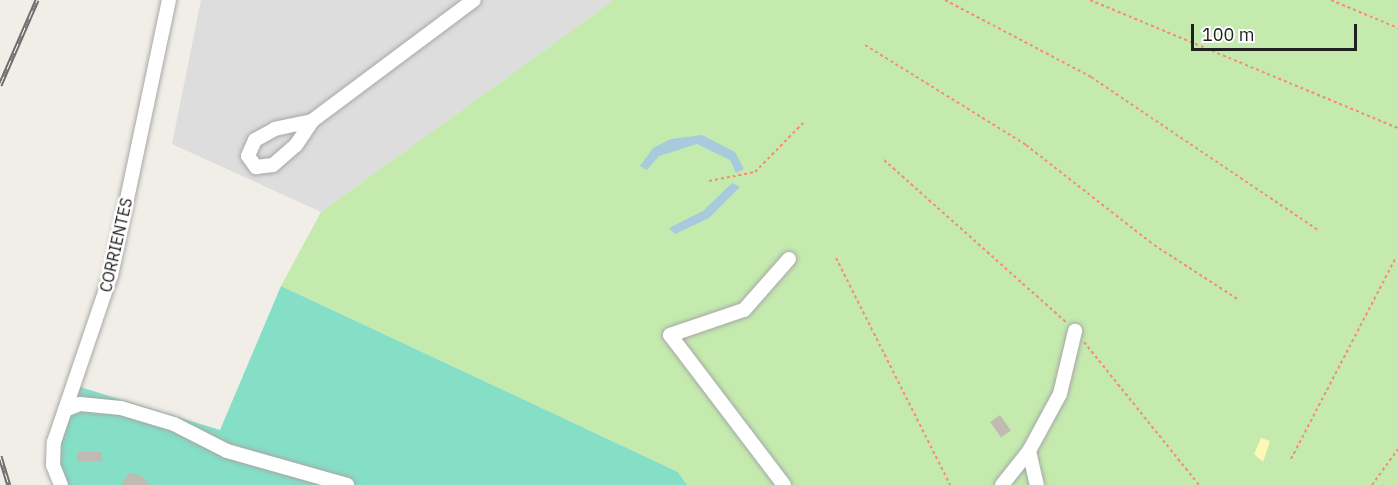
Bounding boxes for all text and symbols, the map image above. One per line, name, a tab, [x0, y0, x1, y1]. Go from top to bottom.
scale bar	[1194, 12, 1360, 50]
text: 100 m	[1202, 23, 1254, 46]
street label: CORRIENTES	[96, 196, 136, 294]

